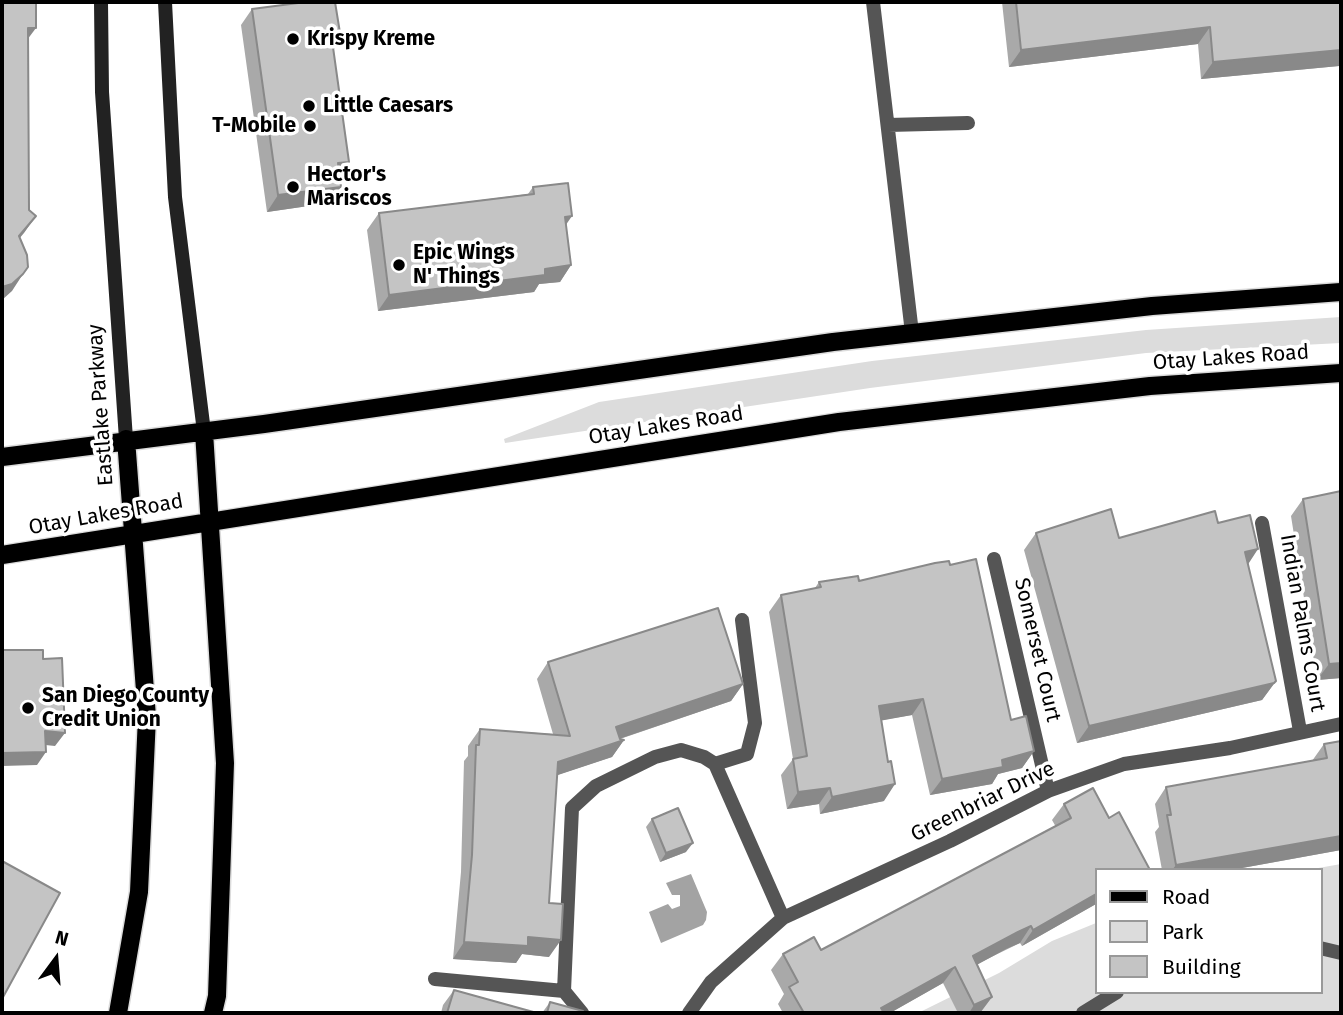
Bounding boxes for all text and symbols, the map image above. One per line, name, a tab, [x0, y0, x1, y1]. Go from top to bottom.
place label: Krispy Kreme	[307, 26, 435, 52]
marker: Krispy Kreme	[285, 31, 301, 47]
place label: Little Caesars	[323, 93, 453, 119]
marker: Little Caesars	[301, 98, 317, 114]
place label: T-Mobile	[212, 113, 296, 139]
marker: T-Mobile	[302, 118, 318, 134]
place label: Hector's Mariscos	[307, 162, 392, 212]
marker: Hector's Mariscos	[285, 179, 301, 195]
place label: Epic Wings N' Things	[413, 240, 515, 290]
marker: Epic Wings N' Things	[391, 257, 407, 273]
street label: Eastlake Parkway	[83, 323, 119, 487]
street label: Otay Lakes Road	[1152, 340, 1310, 376]
street label: Otay Lakes Road	[587, 401, 745, 451]
street label: Otay Lakes Road	[27, 489, 185, 541]
street label: Indian Palms Court	[1274, 532, 1330, 714]
street label: Somerset Court	[1008, 576, 1066, 724]
place label: San Diego County Credit Union	[42, 683, 209, 733]
marker: San Diego County Credit Union	[20, 700, 36, 716]
street label: Greenbriar Drive	[907, 756, 1059, 848]
legend	[1094, 868, 1322, 994]
text: Road	[1162, 884, 1210, 910]
text: Park	[1162, 919, 1203, 945]
north arrow	[21, 924, 91, 994]
text: N	[53, 926, 71, 951]
text: Building	[1162, 954, 1241, 980]

